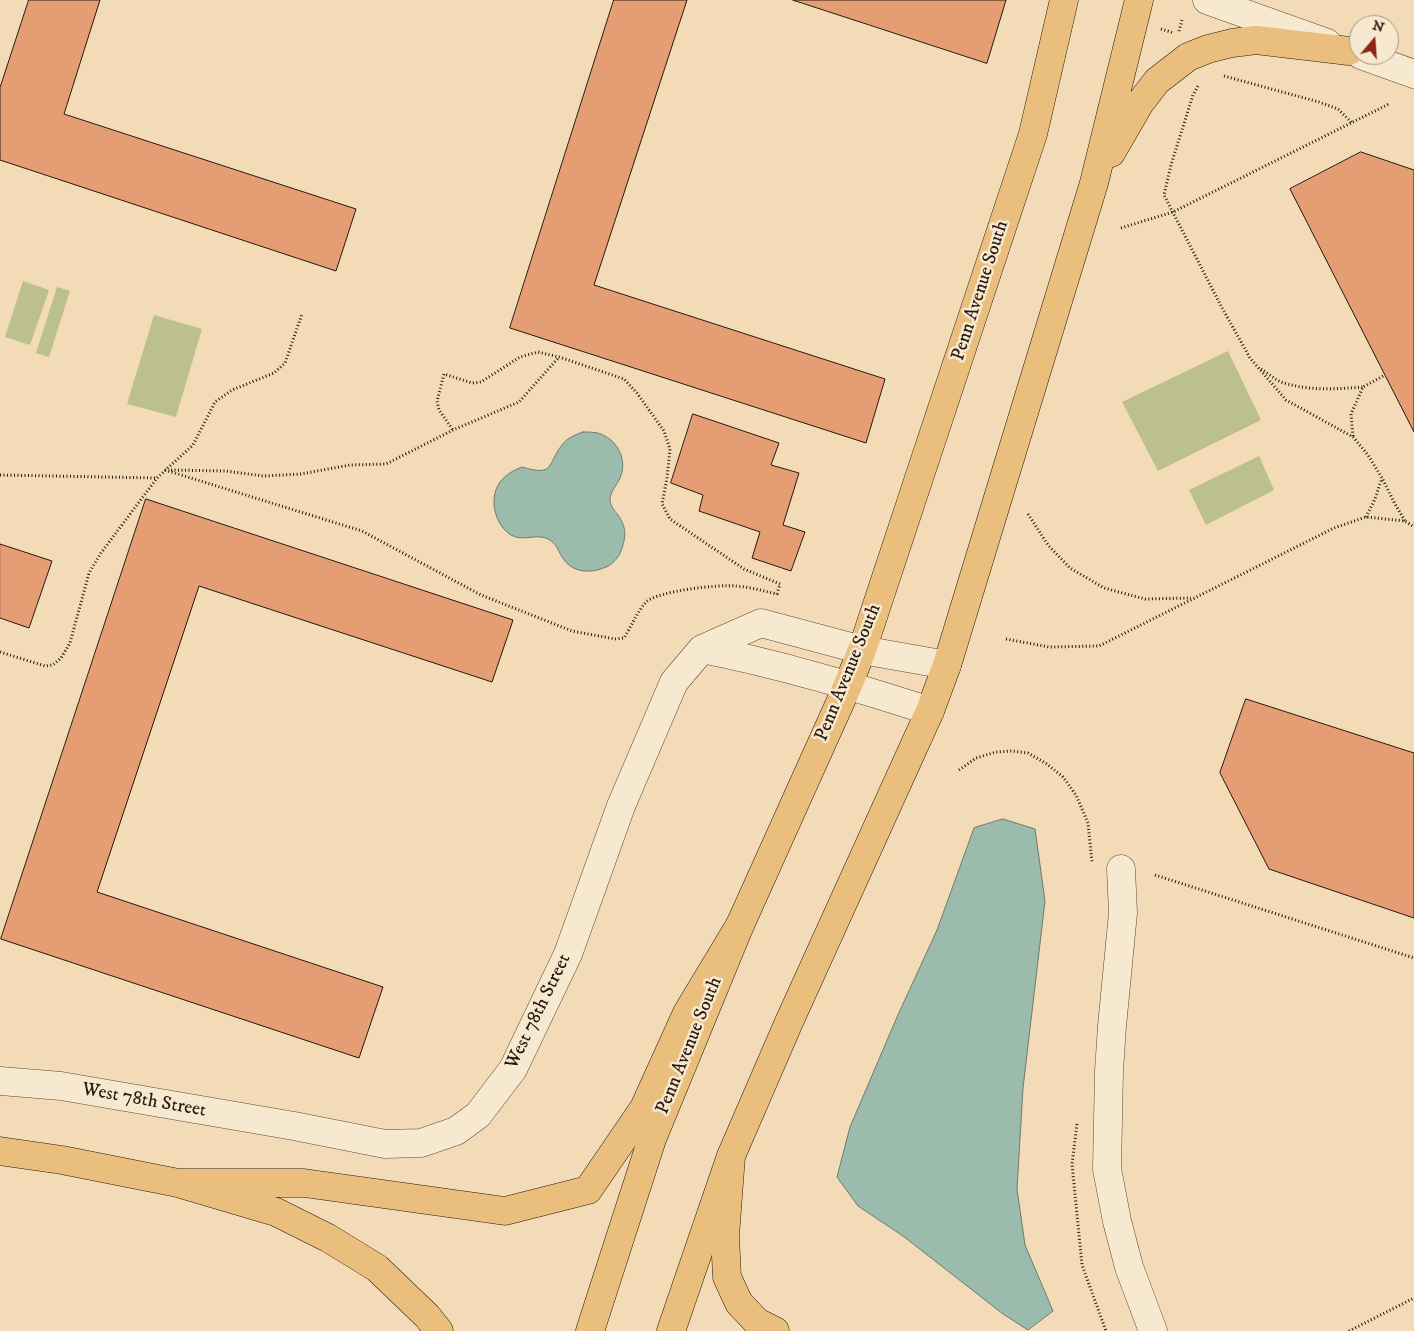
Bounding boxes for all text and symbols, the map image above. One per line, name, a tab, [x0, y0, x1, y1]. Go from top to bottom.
north arrow	[1349, 15, 1399, 65]
text: N	[1370, 16, 1387, 37]
street label: Penn Avenue South	[948, 218, 1014, 364]
street label: Penn Avenue South	[811, 601, 887, 745]
street label: West 78th Street	[501, 951, 577, 1073]
street label: Penn Avenue South	[652, 974, 728, 1118]
street label: West 78th Street	[80, 1079, 208, 1123]

